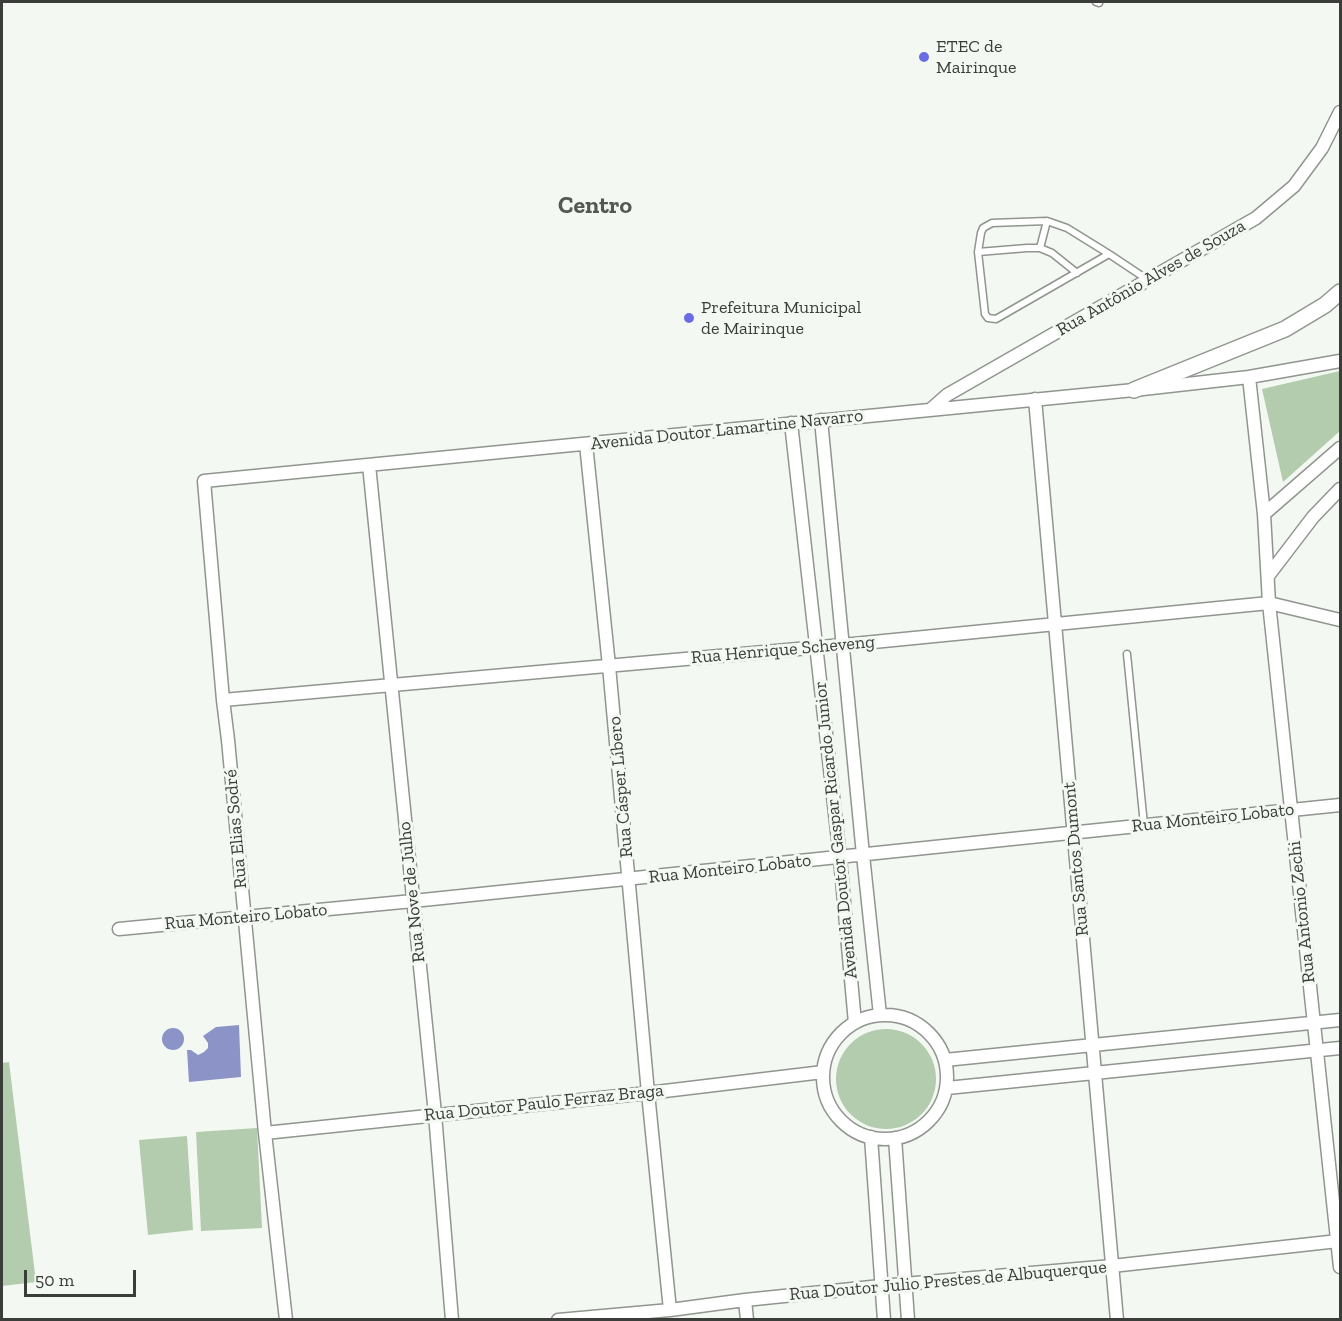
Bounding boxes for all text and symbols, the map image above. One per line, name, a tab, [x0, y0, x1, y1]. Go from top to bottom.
place label: ETEC de Mairinque	[936, 36, 1017, 78]
marker: ETEC de Mairinque	[917, 50, 931, 64]
district label: Centro	[558, 192, 632, 220]
street label: Rua Antônio Alves de Souza	[1053, 215, 1249, 341]
place label: Prefeitura Municipal de Mairinque	[701, 297, 861, 340]
marker: Prefeitura Municipal de Mairinque	[682, 311, 696, 325]
street label: Avenida Doutor Lamartine Navarro	[590, 405, 864, 455]
street label: Rua Henrique Scheveng	[690, 631, 876, 669]
street label: Avenida Doutor Gaspar Ricardo Junior	[810, 680, 862, 980]
street label: Rua Cásper Líbero	[604, 715, 638, 859]
street label: Rua Elias Sodré	[220, 768, 252, 890]
street label: Rua Santos Dumont	[1058, 781, 1094, 937]
street label: Rua Monteiro Lobato	[1131, 799, 1295, 837]
street label: Rua Nove de Julho	[394, 820, 430, 964]
street label: Rua Antonio Zechi	[1284, 840, 1320, 984]
street label: Rua Monteiro Lobato	[648, 850, 812, 888]
street label: Rua Monteiro Lobato	[164, 899, 328, 935]
street label: Rua Doutor Paulo Ferraz Braga	[423, 1080, 665, 1126]
street label: Rua Doutor Julio Prestes de Albuquerque	[788, 1256, 1108, 1306]
scale bar	[27, 1258, 140, 1296]
text: 50 m	[35, 1269, 74, 1291]

